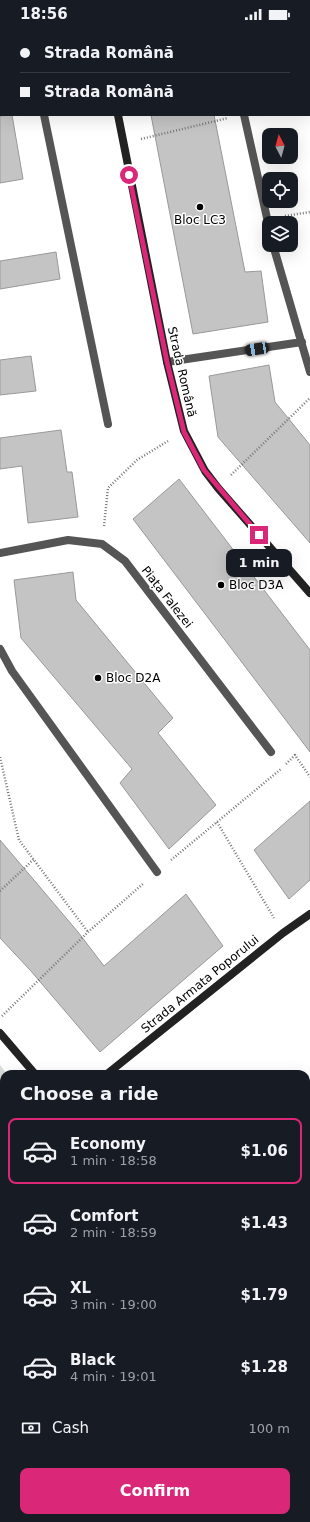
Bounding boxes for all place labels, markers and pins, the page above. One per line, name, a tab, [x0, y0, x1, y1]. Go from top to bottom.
marker: Bloc LC3	[195, 202, 205, 212]
place label: Bloc LC3	[174, 213, 226, 227]
place label: Bloc D3A	[229, 578, 284, 592]
marker: Bloc D3A	[216, 580, 226, 590]
place label: Bloc D2A	[106, 671, 161, 685]
marker: Bloc D2A	[93, 673, 103, 683]

